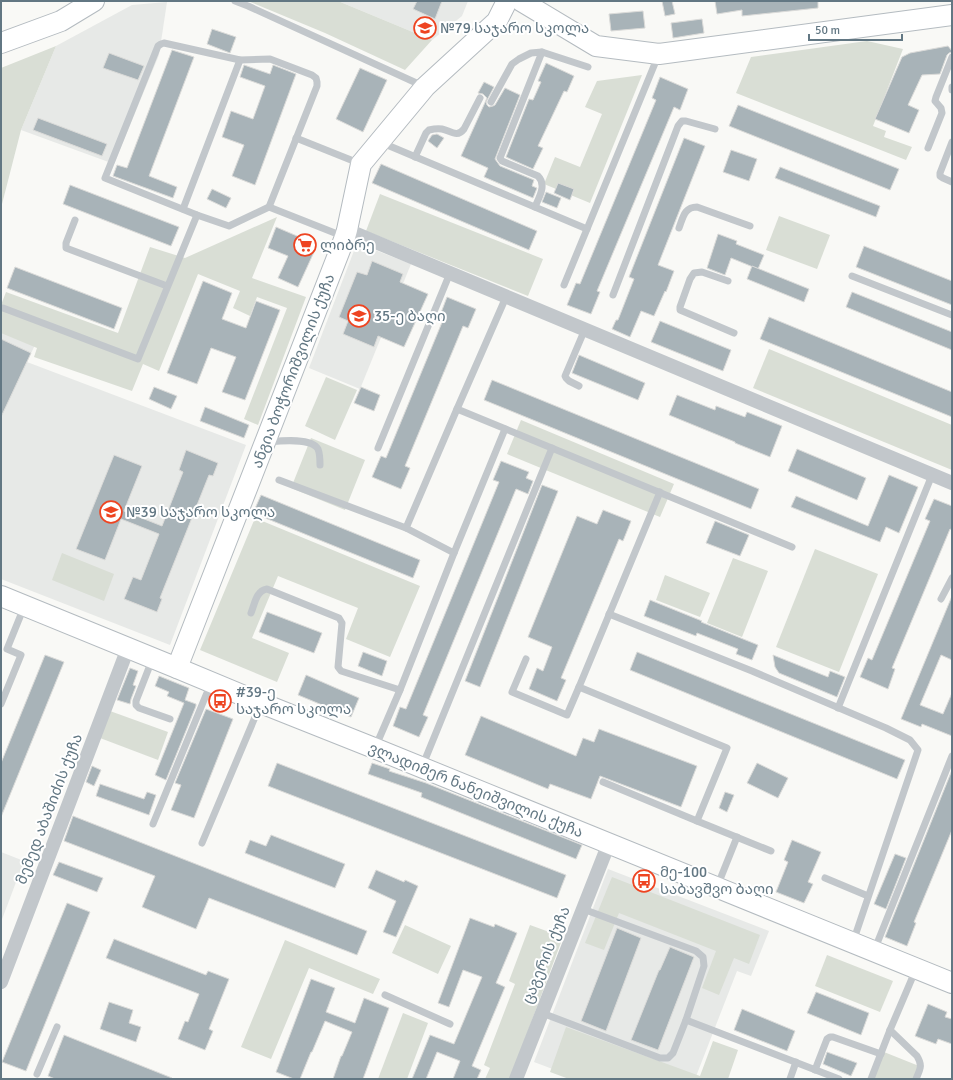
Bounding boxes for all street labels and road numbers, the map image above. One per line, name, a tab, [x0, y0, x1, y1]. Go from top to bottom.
street label: ანგია ბოჭორიშვილის ქუჩა	[248, 271, 338, 471]
street label: მემედ აბაშიძის ქუჩა	[12, 731, 86, 887]
street label: ვლადიმერ ნანეიშვილის ქუჩა	[366, 739, 586, 841]
street label: ცაგერის ქუჩა	[518, 904, 574, 1006]

